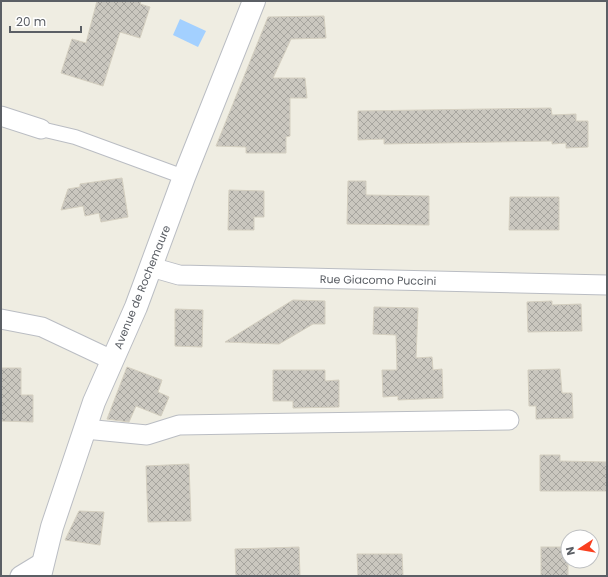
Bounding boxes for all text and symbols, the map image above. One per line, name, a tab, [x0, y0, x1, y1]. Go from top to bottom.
scale bar	[10, 8, 81, 34]
text: 20 m	[16, 13, 46, 30]
street label: Avenue de Rochemaure	[110, 222, 174, 351]
street label: Rue Giacomo Puccini	[320, 271, 437, 289]
north arrow	[560, 529, 600, 569]
text: N	[562, 545, 579, 557]

